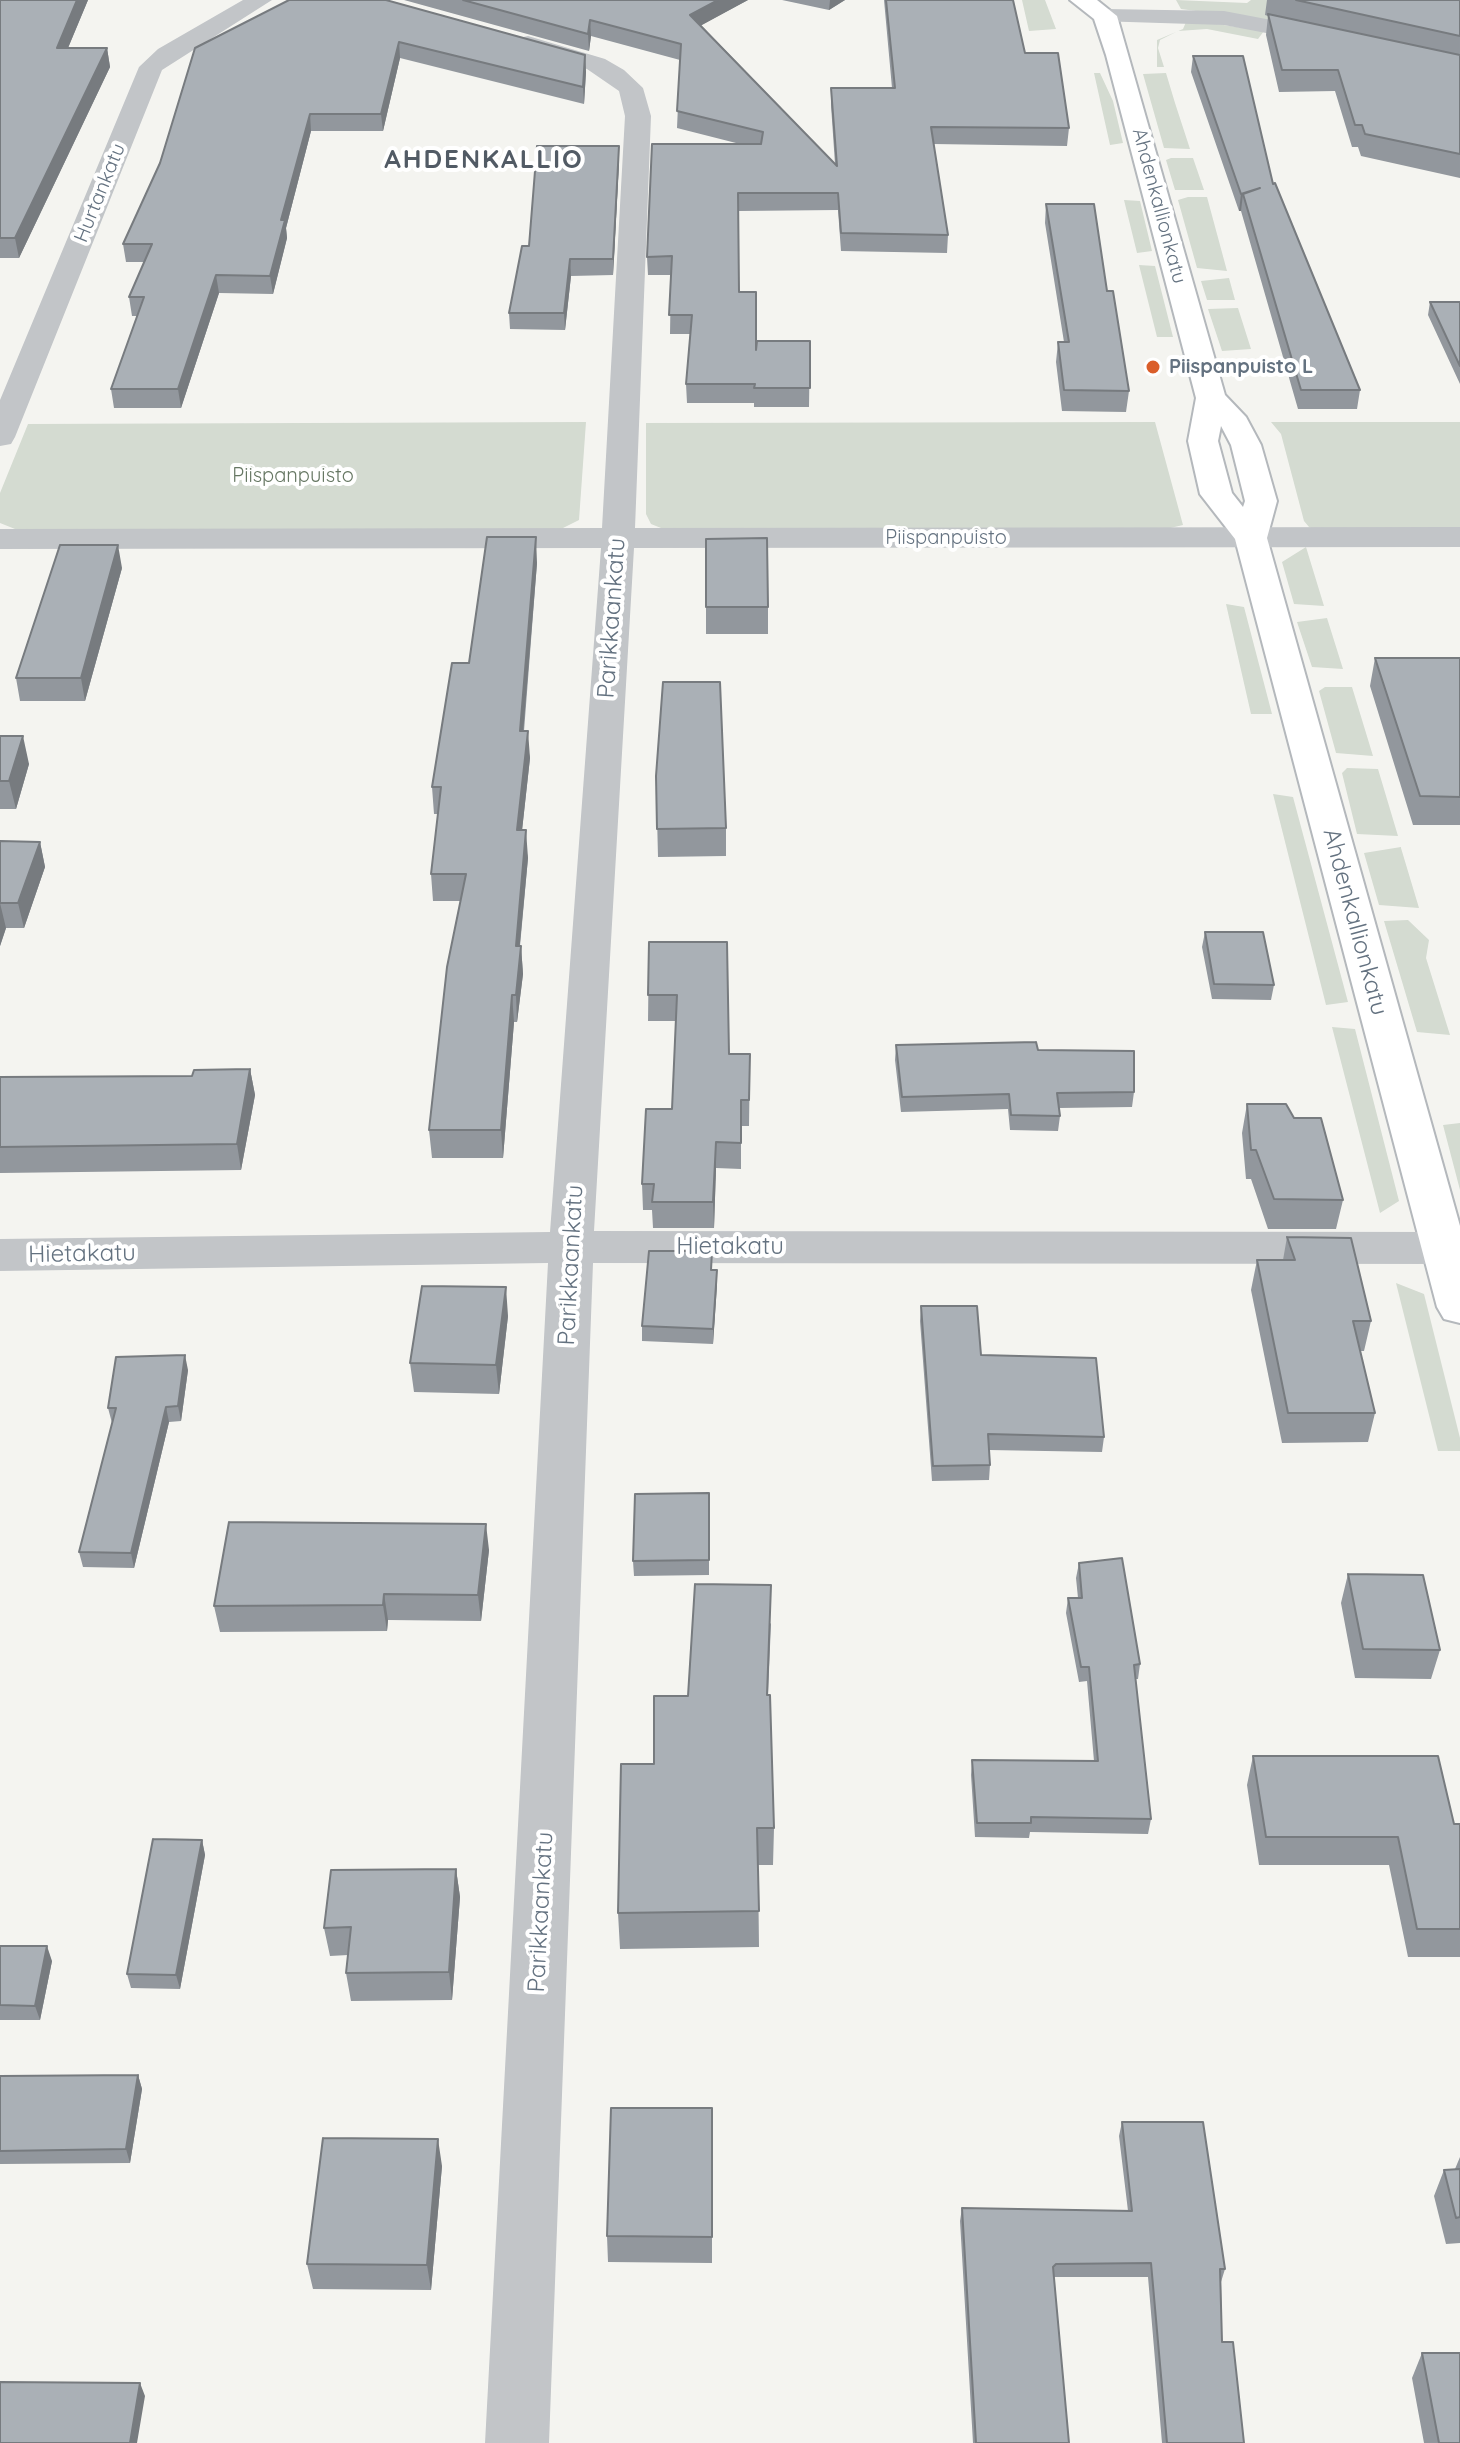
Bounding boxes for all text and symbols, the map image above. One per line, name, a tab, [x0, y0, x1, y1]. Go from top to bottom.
street label: Ahdenkallionkatu	[1127, 126, 1191, 286]
street label: Hurtankatu	[69, 140, 131, 246]
district label: AHDENKALLIO	[384, 144, 584, 176]
place label: Piispanpuisto L	[1169, 355, 1313, 379]
marker: Piispanpuisto L	[1144, 358, 1162, 376]
park label: Piispanpuisto	[232, 464, 354, 488]
street label: Piispanpuisto	[885, 526, 1007, 550]
street label: Parikkaankatu	[592, 537, 632, 699]
street label: Ahdenkallionkatu	[1316, 826, 1394, 1018]
street label: Parikkaankatu	[552, 1184, 590, 1346]
street label: Hietakatu	[676, 1233, 784, 1261]
street label: Hietakatu	[28, 1239, 136, 1269]
street label: Parikkaankatu	[522, 1831, 560, 1993]

